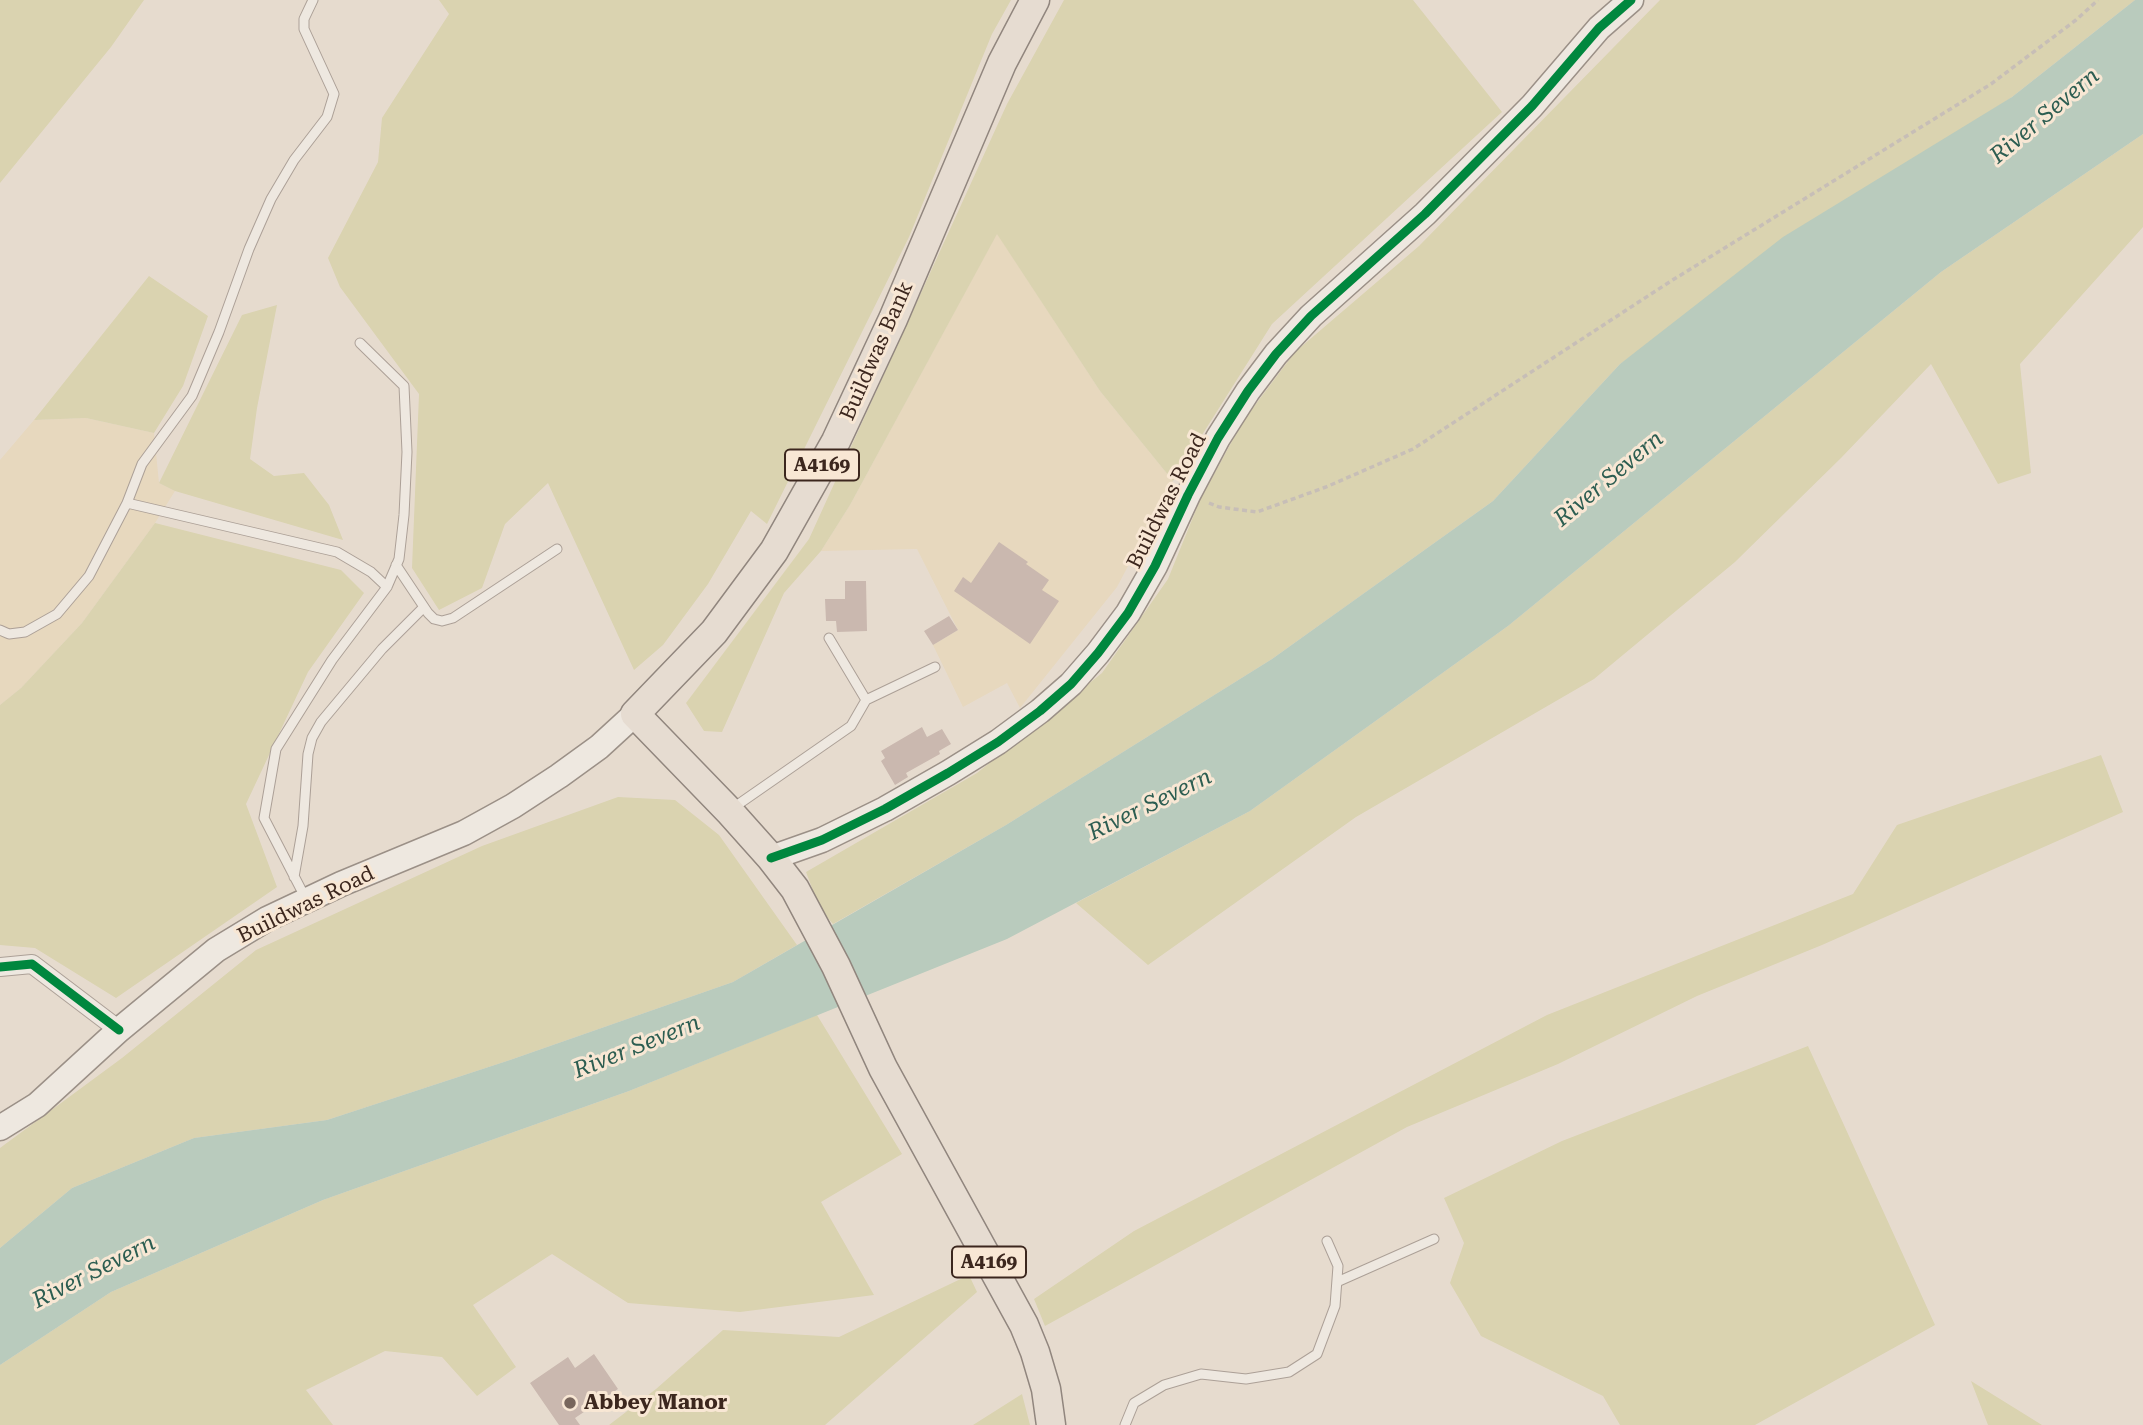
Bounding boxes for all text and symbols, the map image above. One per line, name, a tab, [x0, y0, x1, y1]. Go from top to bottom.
water label: River Severn	[1985, 62, 2105, 170]
street label: Buildwas Bank	[835, 278, 919, 424]
water label: River Severn	[1549, 425, 1669, 533]
street label: Buildwas Road	[1122, 429, 1212, 573]
road number: A4169	[785, 450, 859, 480]
water label: River Severn	[1084, 763, 1216, 847]
street label: Buildwas Road	[234, 861, 378, 949]
water label: River Severn	[570, 1009, 704, 1085]
water label: River Severn	[28, 1229, 160, 1315]
road number: A4169	[952, 1246, 1026, 1278]
place label: Abbey Manor	[584, 1390, 727, 1416]
marker: Abbey Manor	[562, 1395, 578, 1411]

